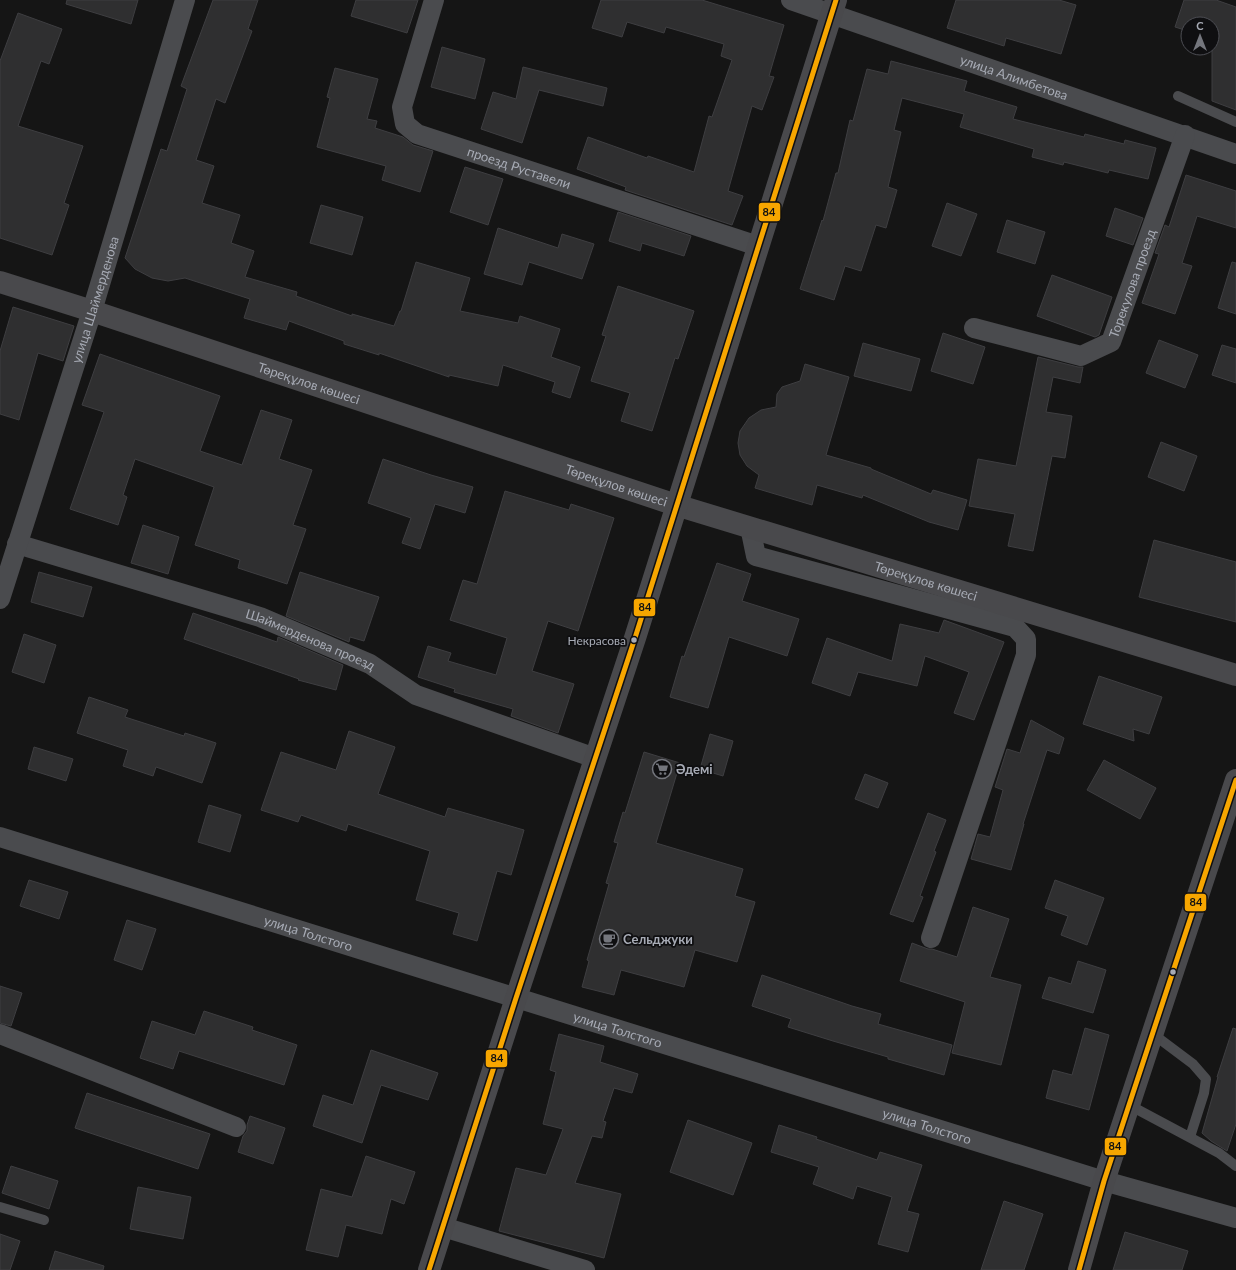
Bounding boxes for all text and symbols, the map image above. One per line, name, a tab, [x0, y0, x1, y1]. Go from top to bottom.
north arrow	[1180, 16, 1220, 56]
text: С	[1196, 19, 1204, 32]
street label: улица Алимбетова	[958, 51, 1070, 103]
street label: проезд Руставели	[465, 143, 573, 192]
line badge: 84	[758, 202, 781, 222]
text: 84	[763, 205, 776, 218]
street label: Торекулова проезд	[1105, 227, 1159, 340]
street label: улица Шаймерденова	[68, 234, 122, 365]
street label: Төреқұлов көшесі	[256, 359, 362, 407]
street label: Төреқұлов көшесі	[563, 461, 670, 510]
street label: Төреқұлов көшесі	[873, 558, 979, 604]
line badge: 84	[633, 598, 656, 617]
text: 84	[639, 600, 652, 613]
street label: Шаймерденова проезд	[244, 605, 379, 674]
place label: Некрасова	[567, 633, 626, 648]
marker: Некрасова	[629, 635, 639, 645]
supermarket icon: Әдемі	[651, 758, 673, 780]
place label: Әдемі	[676, 761, 713, 777]
line badge: 84	[1184, 893, 1207, 912]
text: 84	[1190, 895, 1203, 908]
street label: улица Толстого	[262, 912, 355, 954]
cafe icon: Сельджуки	[598, 928, 620, 950]
place label: Сельджуки	[623, 931, 693, 947]
unlabelled marker	[1168, 967, 1178, 977]
street label: улица Толстого	[571, 1008, 664, 1051]
line badge: 84	[485, 1049, 508, 1068]
text: 84	[491, 1051, 504, 1064]
street label: улица Толстого	[881, 1105, 973, 1147]
line badge: 84	[1104, 1137, 1127, 1156]
text: 84	[1109, 1139, 1122, 1152]

